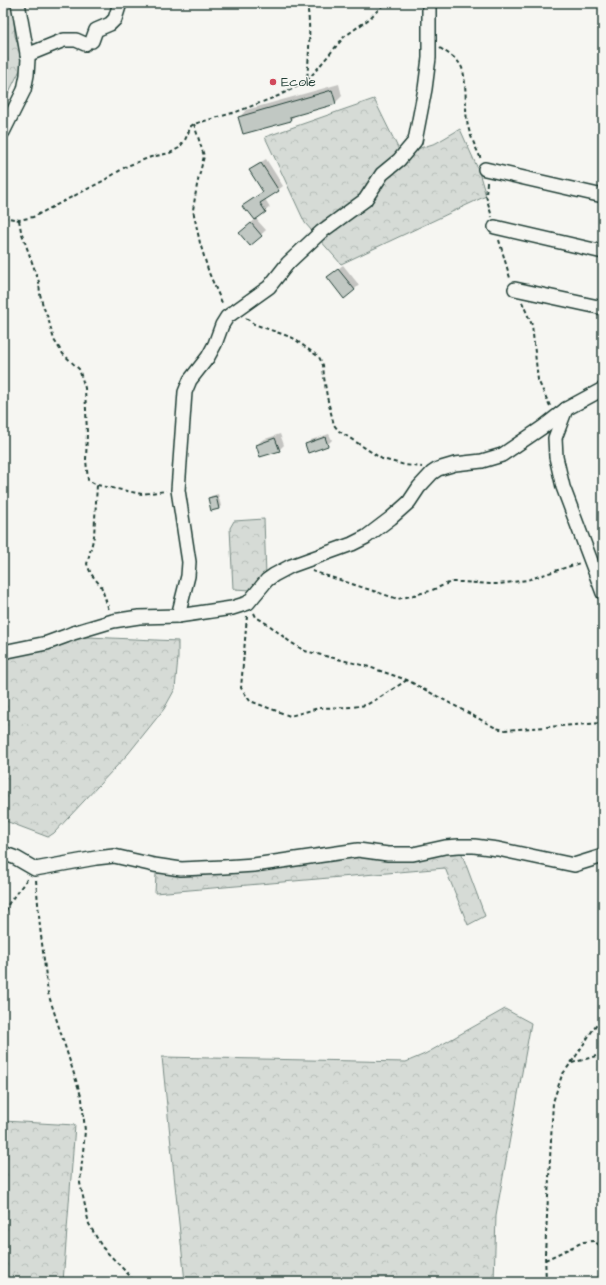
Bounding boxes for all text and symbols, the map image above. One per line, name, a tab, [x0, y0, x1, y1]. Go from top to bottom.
place label: Ecole	[281, 72, 316, 92]
marker: Ecole	[268, 77, 278, 87]

